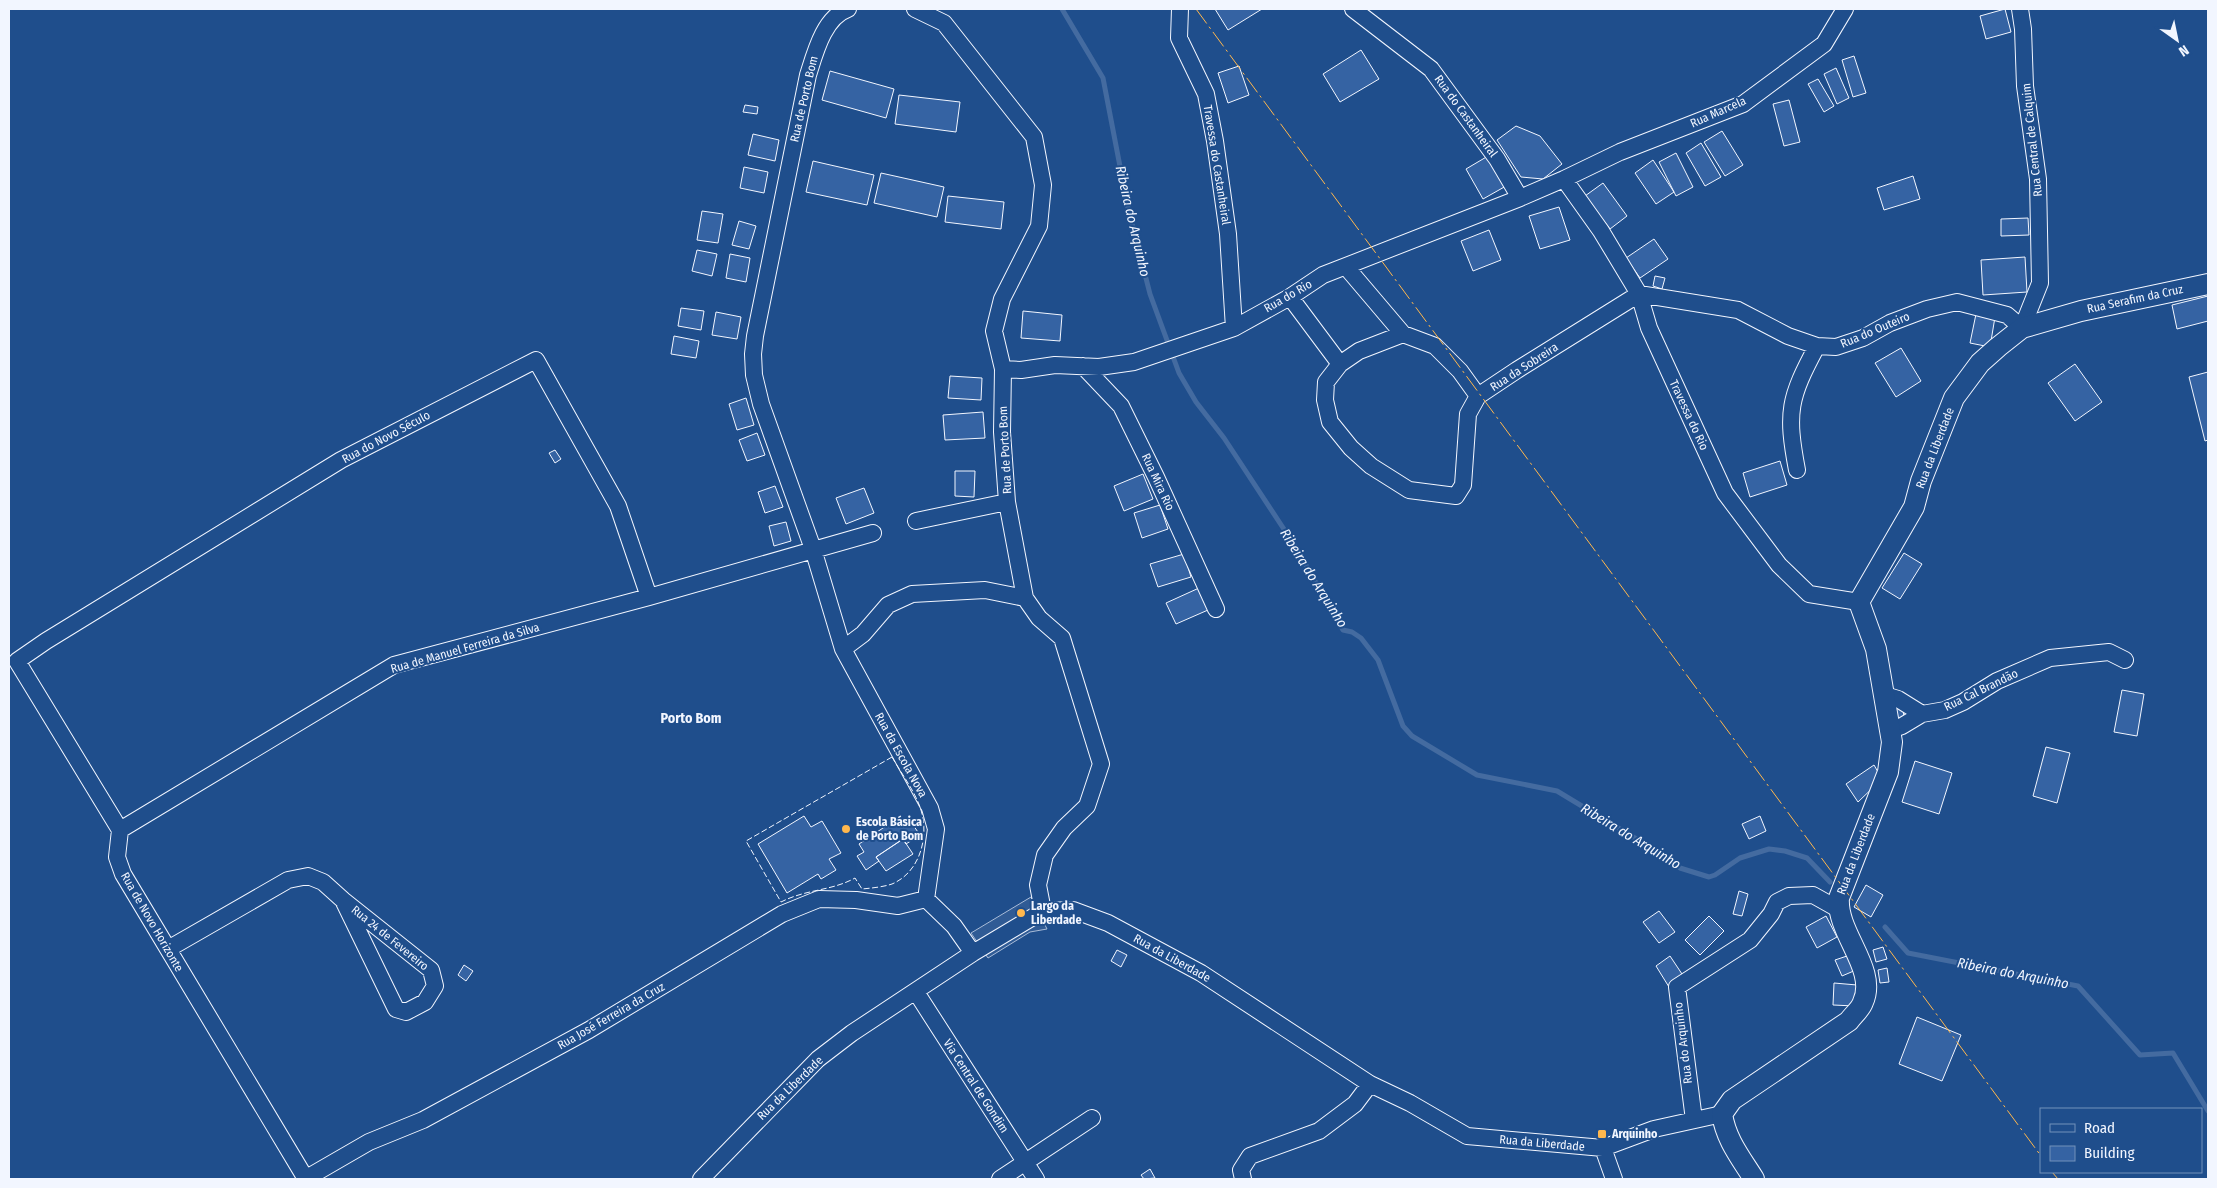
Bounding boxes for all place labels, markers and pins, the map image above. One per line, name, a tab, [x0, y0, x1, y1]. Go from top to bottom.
place label: Escola Básica de Porto Bom	[856, 815, 923, 843]
marker: Escola Básica de Porto Bom	[840, 823, 852, 835]
place label: Largo da Liberdade	[1031, 899, 1081, 927]
marker: Largo da Liberdade	[1015, 907, 1027, 919]
place label: Arquinho	[1611, 1127, 1658, 1141]
marker: Arquinho	[1596, 1128, 1608, 1140]

